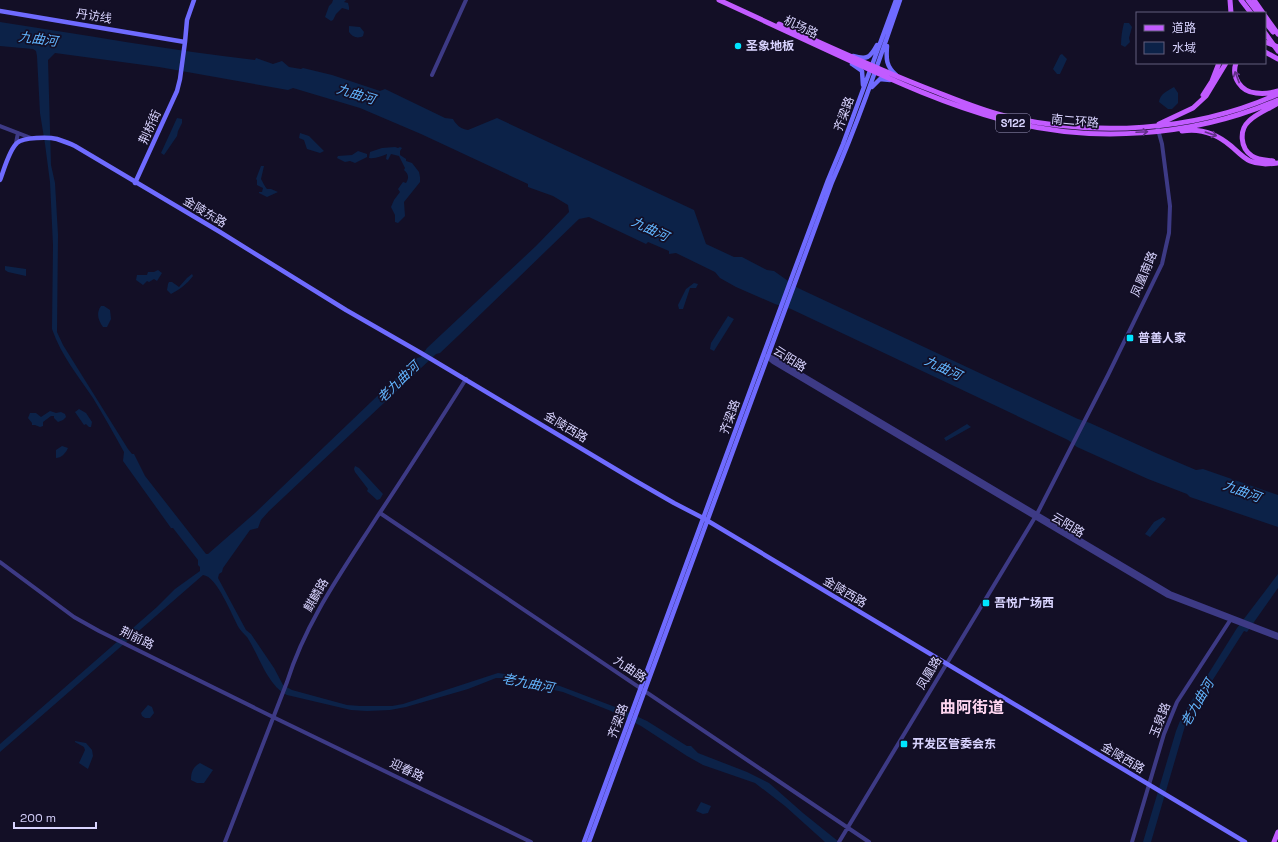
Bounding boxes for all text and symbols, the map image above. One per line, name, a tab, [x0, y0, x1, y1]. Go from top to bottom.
street label: 丹访线	[75, 5, 113, 27]
street label: 机场路	[781, 12, 821, 42]
legend	[1136, 12, 1266, 64]
text: 道路	[1172, 20, 1196, 36]
water label: 九曲河	[17, 28, 61, 51]
place label: 圣象地板	[746, 38, 794, 54]
text: 水域	[1172, 40, 1196, 56]
marker: 圣象地板	[733, 41, 743, 51]
one-way arrow	[1232, 72, 1240, 84]
water label: 九曲河	[335, 80, 380, 109]
street label: 齐梁路	[830, 94, 858, 134]
street label: 荆桥街	[135, 107, 165, 147]
street label: 南二环路	[1050, 111, 1100, 131]
road number: S122	[996, 114, 1030, 132]
one-way arrow	[1135, 129, 1148, 136]
one-way arrow	[1205, 131, 1217, 139]
street label: 金陵东路	[180, 193, 230, 231]
water label: 九曲河	[629, 213, 674, 246]
street label: 凤凰南路	[1127, 249, 1161, 299]
place label: 普善人家	[1138, 330, 1186, 346]
marker: 普善人家	[1125, 333, 1135, 343]
street label: 云阳路	[770, 343, 810, 375]
water label: 九曲河	[922, 352, 967, 385]
water label: 老九曲河	[373, 356, 425, 406]
street label: 齐梁路	[716, 397, 744, 437]
street label: 金陵西路	[541, 408, 591, 446]
water label: 九曲河	[1221, 476, 1266, 507]
street label: 云阳路	[1048, 509, 1088, 541]
street label: 金陵西路	[820, 573, 870, 611]
street label: 麒麟路	[300, 575, 332, 615]
place label: 吾悦广场西	[994, 595, 1054, 611]
marker: 吾悦广场西	[981, 598, 991, 608]
street label: 荆前路	[117, 623, 157, 653]
street label: 九曲路	[611, 652, 649, 686]
street label: 凤凰路	[913, 653, 945, 693]
water label: 老九曲河	[501, 670, 558, 697]
water label: 老九曲河	[1177, 674, 1219, 730]
district label: 曲阿街道	[940, 697, 1004, 718]
street label: 玉泉路	[1146, 700, 1174, 740]
street label: 齐梁路	[604, 701, 632, 741]
place label: 开发区管委会东	[912, 736, 996, 752]
marker: 开发区管委会东	[899, 739, 909, 749]
street label: 金陵西路	[1098, 739, 1148, 777]
street label: 迎春路	[387, 755, 427, 785]
scale bar	[14, 804, 96, 830]
text: 200 m	[20, 810, 56, 826]

